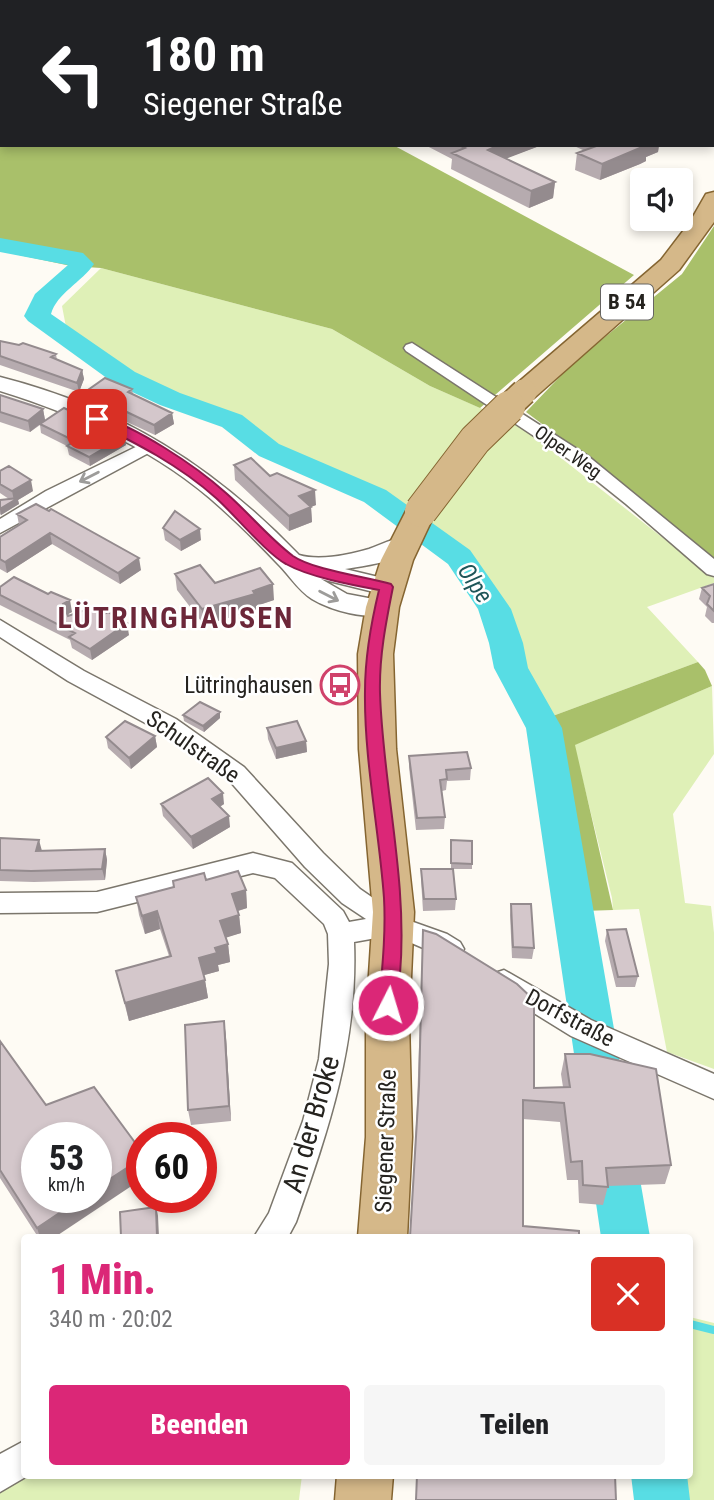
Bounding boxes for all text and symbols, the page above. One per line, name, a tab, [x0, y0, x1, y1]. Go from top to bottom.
text: 180 m	[143, 26, 265, 83]
icon: left	[28, 28, 119, 119]
text: Siegener Straße	[143, 85, 343, 123]
map controls	[630, 168, 693, 231]
button: sound	[630, 168, 693, 231]
road number: B 54	[601, 284, 653, 320]
pin	[67, 389, 127, 449]
icon: arrive	[78, 400, 116, 438]
street label: Olper Weg	[530, 421, 606, 483]
one-way arrow	[79, 470, 100, 484]
water label: Olpe	[452, 558, 498, 608]
one-way arrow	[318, 589, 339, 603]
district label: LÜTRINGHAUSEN	[58, 600, 294, 635]
bus stop icon: Lütringhausen	[319, 664, 361, 706]
place label: Lütringhausen	[184, 672, 313, 699]
street label: Schulstraße	[141, 705, 245, 789]
position arrow	[351, 968, 425, 1042]
street label: Dorfstraße	[521, 983, 619, 1053]
street label: An der Broke	[276, 1052, 346, 1196]
street label: Siegener Straße	[370, 1069, 402, 1213]
speed limit sign: 60	[126, 1122, 217, 1213]
text: 53	[49, 1138, 84, 1179]
text: km/h	[48, 1174, 85, 1195]
text: 1 Min.	[49, 1255, 156, 1304]
button: close	[591, 1257, 665, 1331]
text: 340 m · 20:02	[49, 1306, 173, 1333]
button: Beenden	[49, 1385, 350, 1465]
button: Teilen	[364, 1385, 665, 1465]

